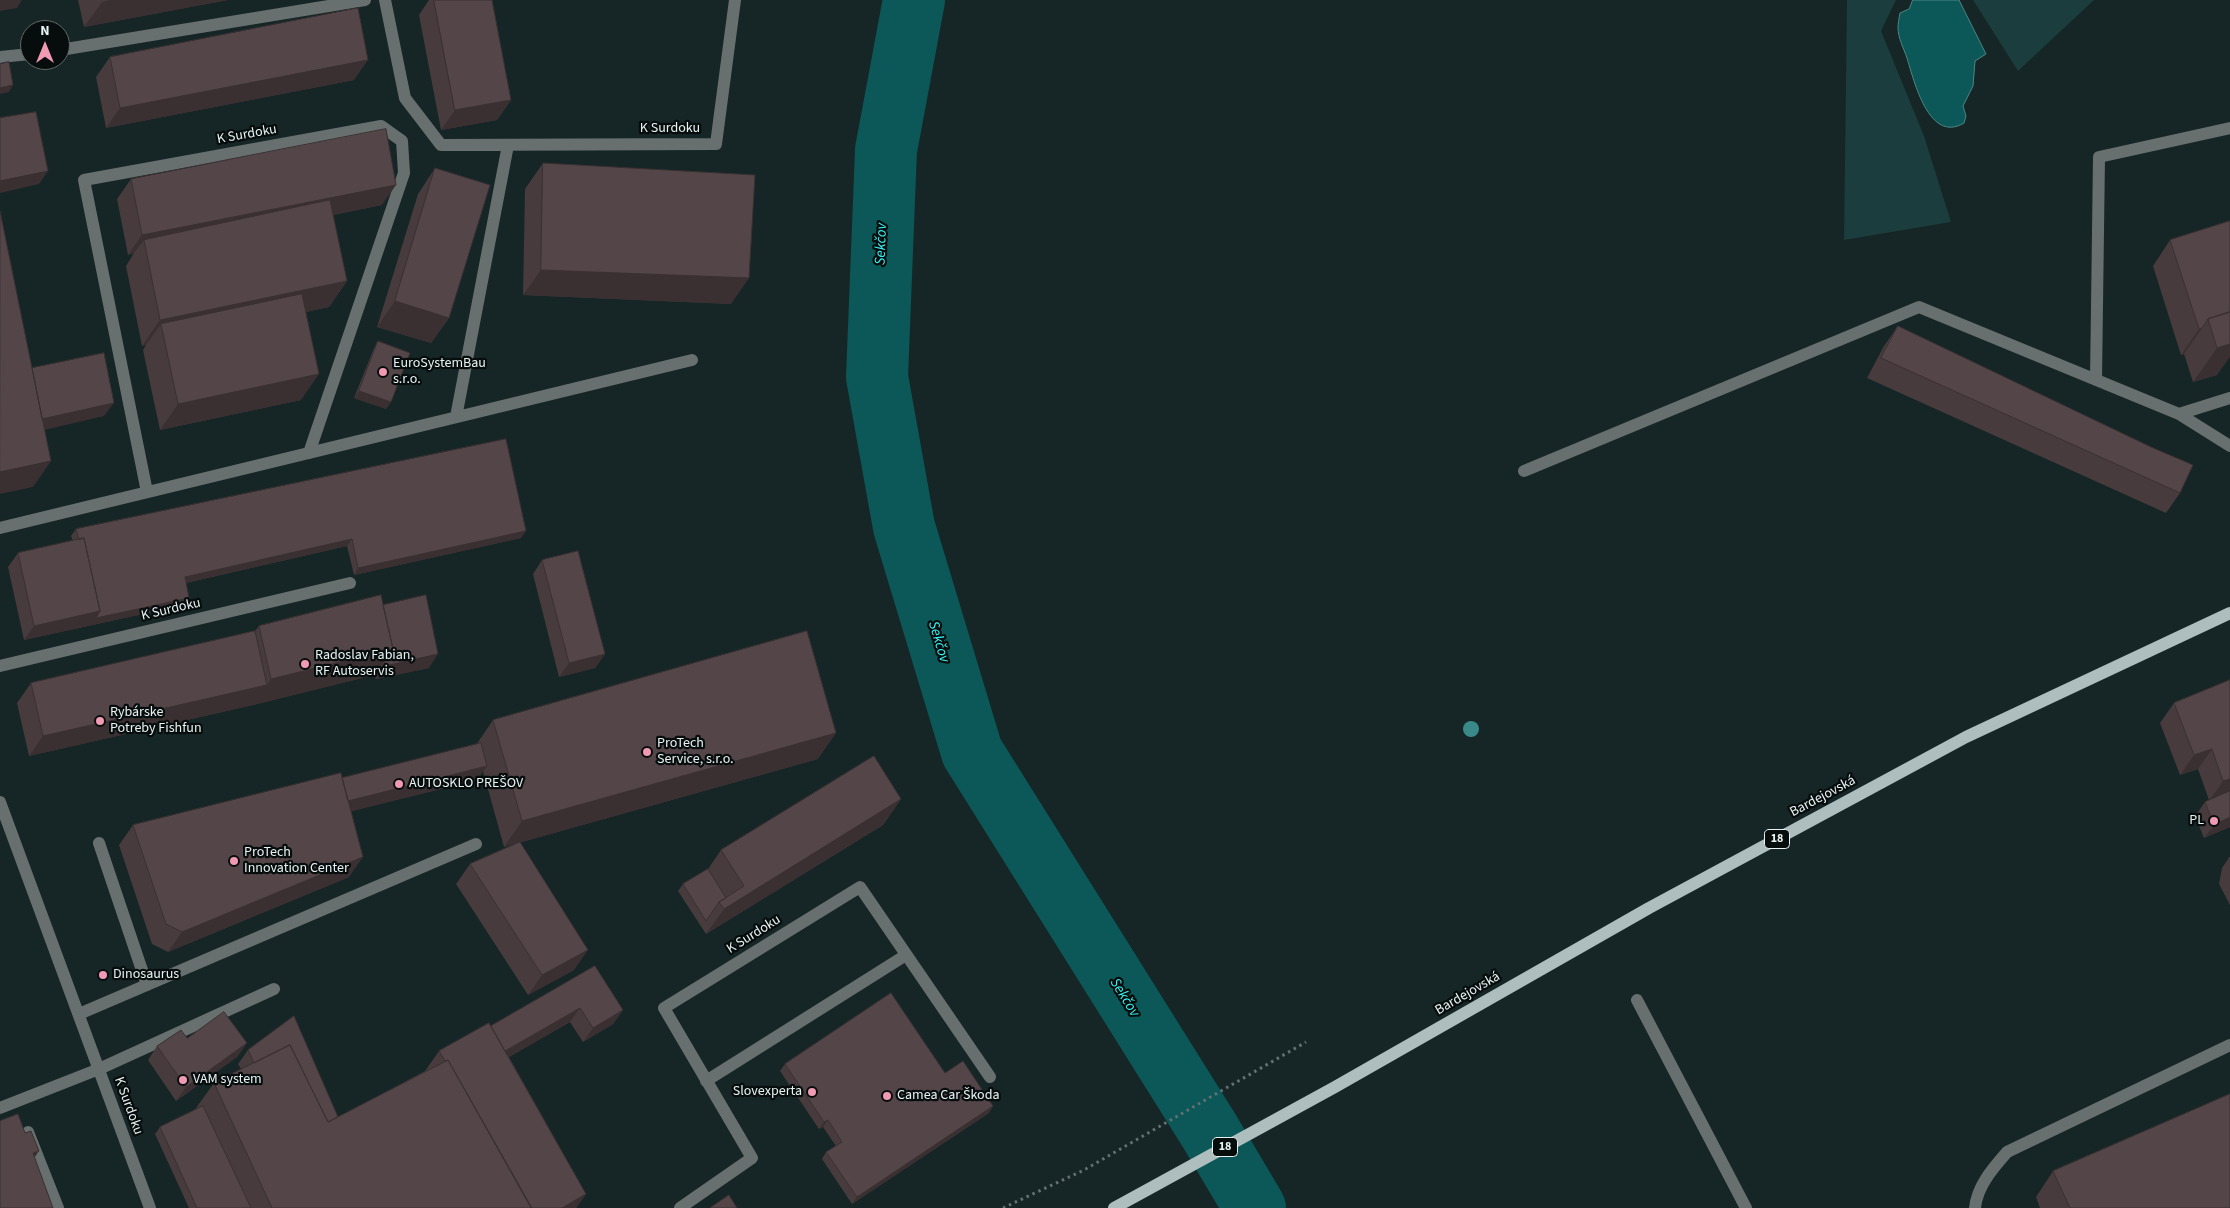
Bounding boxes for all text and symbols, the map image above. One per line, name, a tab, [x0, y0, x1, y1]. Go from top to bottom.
north arrow	[20, 20, 70, 70]
text: N	[40, 21, 50, 41]
street label: K Surdoku	[216, 121, 278, 149]
street label: K Surdoku	[640, 121, 700, 137]
water label: Sekčov	[872, 223, 892, 265]
place label: EuroSystemBau s.r.o.	[393, 356, 486, 388]
marker: EuroSystemBau s.r.o.	[377, 366, 389, 378]
street label: K Surdoku	[140, 595, 202, 625]
water label: Sekčov	[923, 619, 953, 665]
place label: Radoslav Fabian, RF Autoservis	[315, 648, 414, 680]
marker: Radoslav Fabian, RF Autoservis	[299, 658, 311, 670]
place label: Rybárske Potreby Fishfun	[110, 705, 202, 738]
marker: Rybárske Potreby Fishfun	[94, 715, 106, 727]
place label: ProTech Service, s.r.o.	[657, 736, 734, 769]
marker: ProTech Service, s.r.o.	[641, 746, 653, 758]
street label: Bardejovská	[1787, 773, 1859, 821]
place label: AUTOSKLO PREŠOV	[409, 776, 523, 792]
marker: AUTOSKLO PREŠOV	[393, 778, 405, 790]
place label: PL	[2189, 813, 2204, 829]
marker: PL	[2208, 815, 2220, 827]
road number: 18	[1764, 830, 1790, 849]
place label: ProTech Innovation Center	[244, 845, 349, 878]
marker: ProTech Innovation Center	[228, 855, 240, 867]
street label: K Surdoku	[724, 912, 784, 958]
place label: Dinosaurus	[113, 967, 179, 983]
marker: Dinosaurus	[97, 969, 109, 981]
street label: Bardejovská	[1433, 969, 1503, 1019]
water label: Sekčov	[1105, 975, 1143, 1021]
place label: VAM system	[193, 1072, 262, 1088]
marker: VAM system	[177, 1074, 189, 1086]
street label: K Surdoku	[110, 1075, 146, 1137]
place label: Slovexperta	[733, 1084, 802, 1100]
marker: Slovexperta	[806, 1086, 818, 1098]
place label: Camea Car Škoda	[897, 1088, 1000, 1104]
marker: Camea Car Škoda	[881, 1090, 893, 1102]
road number: 18	[1212, 1138, 1238, 1156]

